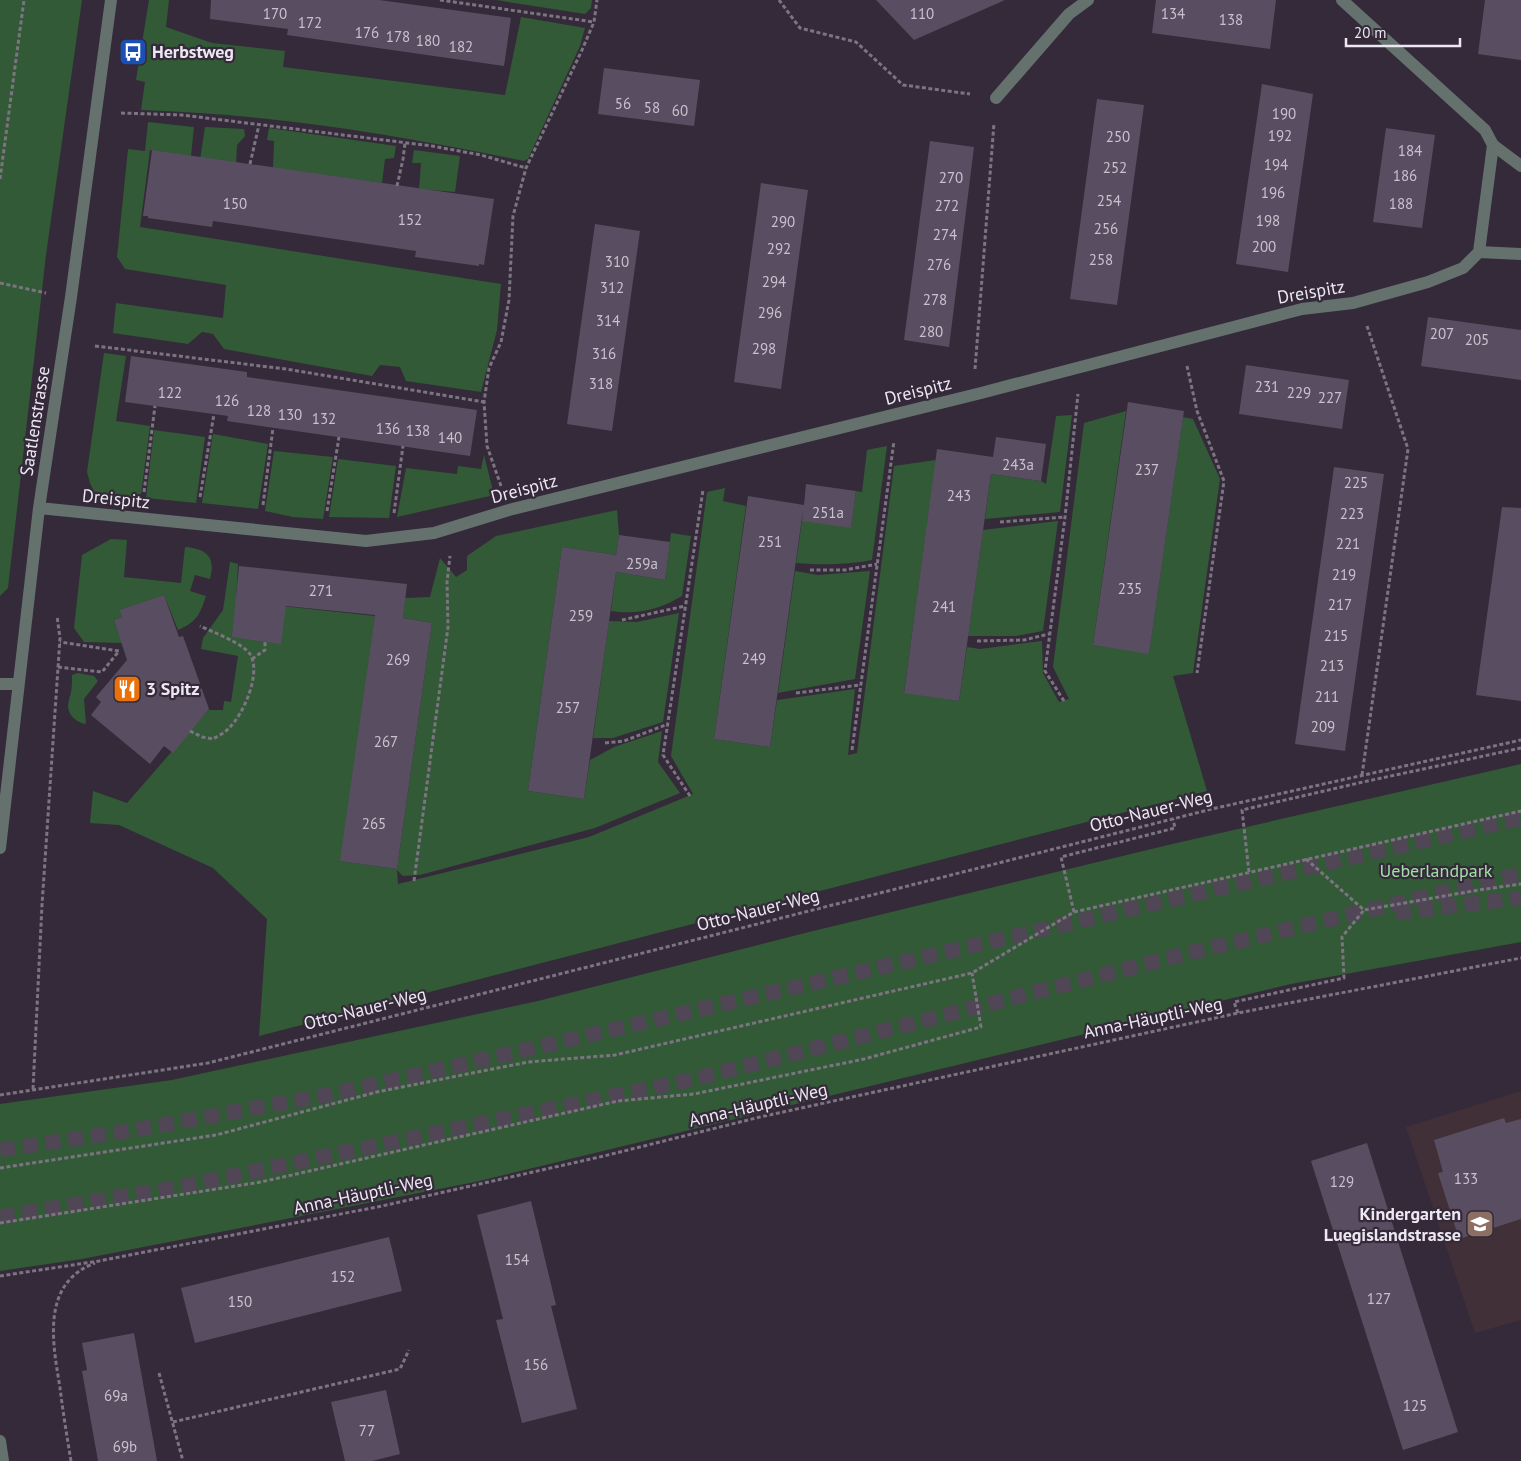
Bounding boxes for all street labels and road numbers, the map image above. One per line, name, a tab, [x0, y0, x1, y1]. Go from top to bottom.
street label: Dreispitz	[1275, 274, 1346, 309]
street label: Saatlenstrasse	[14, 364, 55, 477]
street label: Dreispitz	[882, 371, 954, 410]
street label: Dreispitz	[488, 469, 560, 508]
street label: Dreispitz	[81, 484, 151, 514]
street label: Otto-Nauer-Weg	[1087, 784, 1215, 837]
street label: Otto-Nauer-Weg	[694, 883, 822, 936]
street label: Otto-Nauer-Weg	[301, 982, 429, 1035]
street label: Anna-Häuptli-Weg	[1081, 992, 1224, 1043]
street label: Anna-Häuptli-Weg	[686, 1077, 829, 1132]
street label: Anna-Häuptli-Weg	[291, 1168, 434, 1219]

